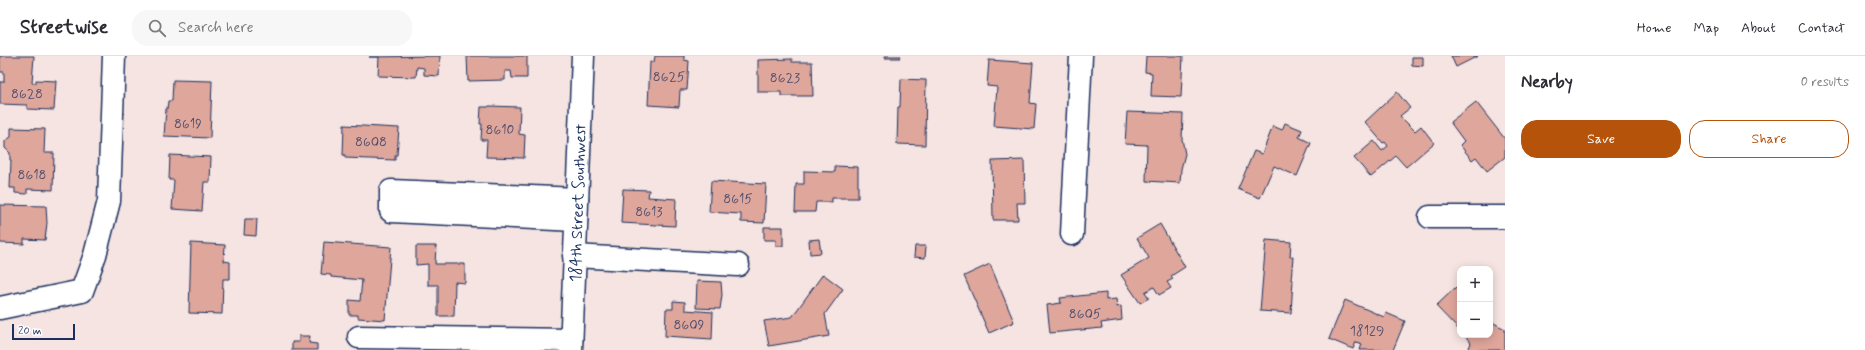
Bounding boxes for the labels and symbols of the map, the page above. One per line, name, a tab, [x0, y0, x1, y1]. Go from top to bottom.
house number: 8625	[653, 68, 685, 86]
house number: 8623	[770, 69, 800, 87]
house number: 8628	[11, 85, 43, 103]
house number: 8619	[174, 115, 202, 133]
house number: 8610	[486, 121, 515, 139]
street label: 184th Street Southwest	[565, 124, 592, 283]
house number: 8608	[355, 133, 387, 151]
house number: 8618	[18, 166, 46, 184]
house number: 8615	[723, 190, 753, 208]
house number: 8613	[635, 203, 663, 221]
house number: 8605	[1069, 305, 1101, 323]
house number: 8609	[674, 316, 705, 334]
scale bar	[12, 322, 75, 341]
house number: 18129	[1350, 322, 1384, 340]

